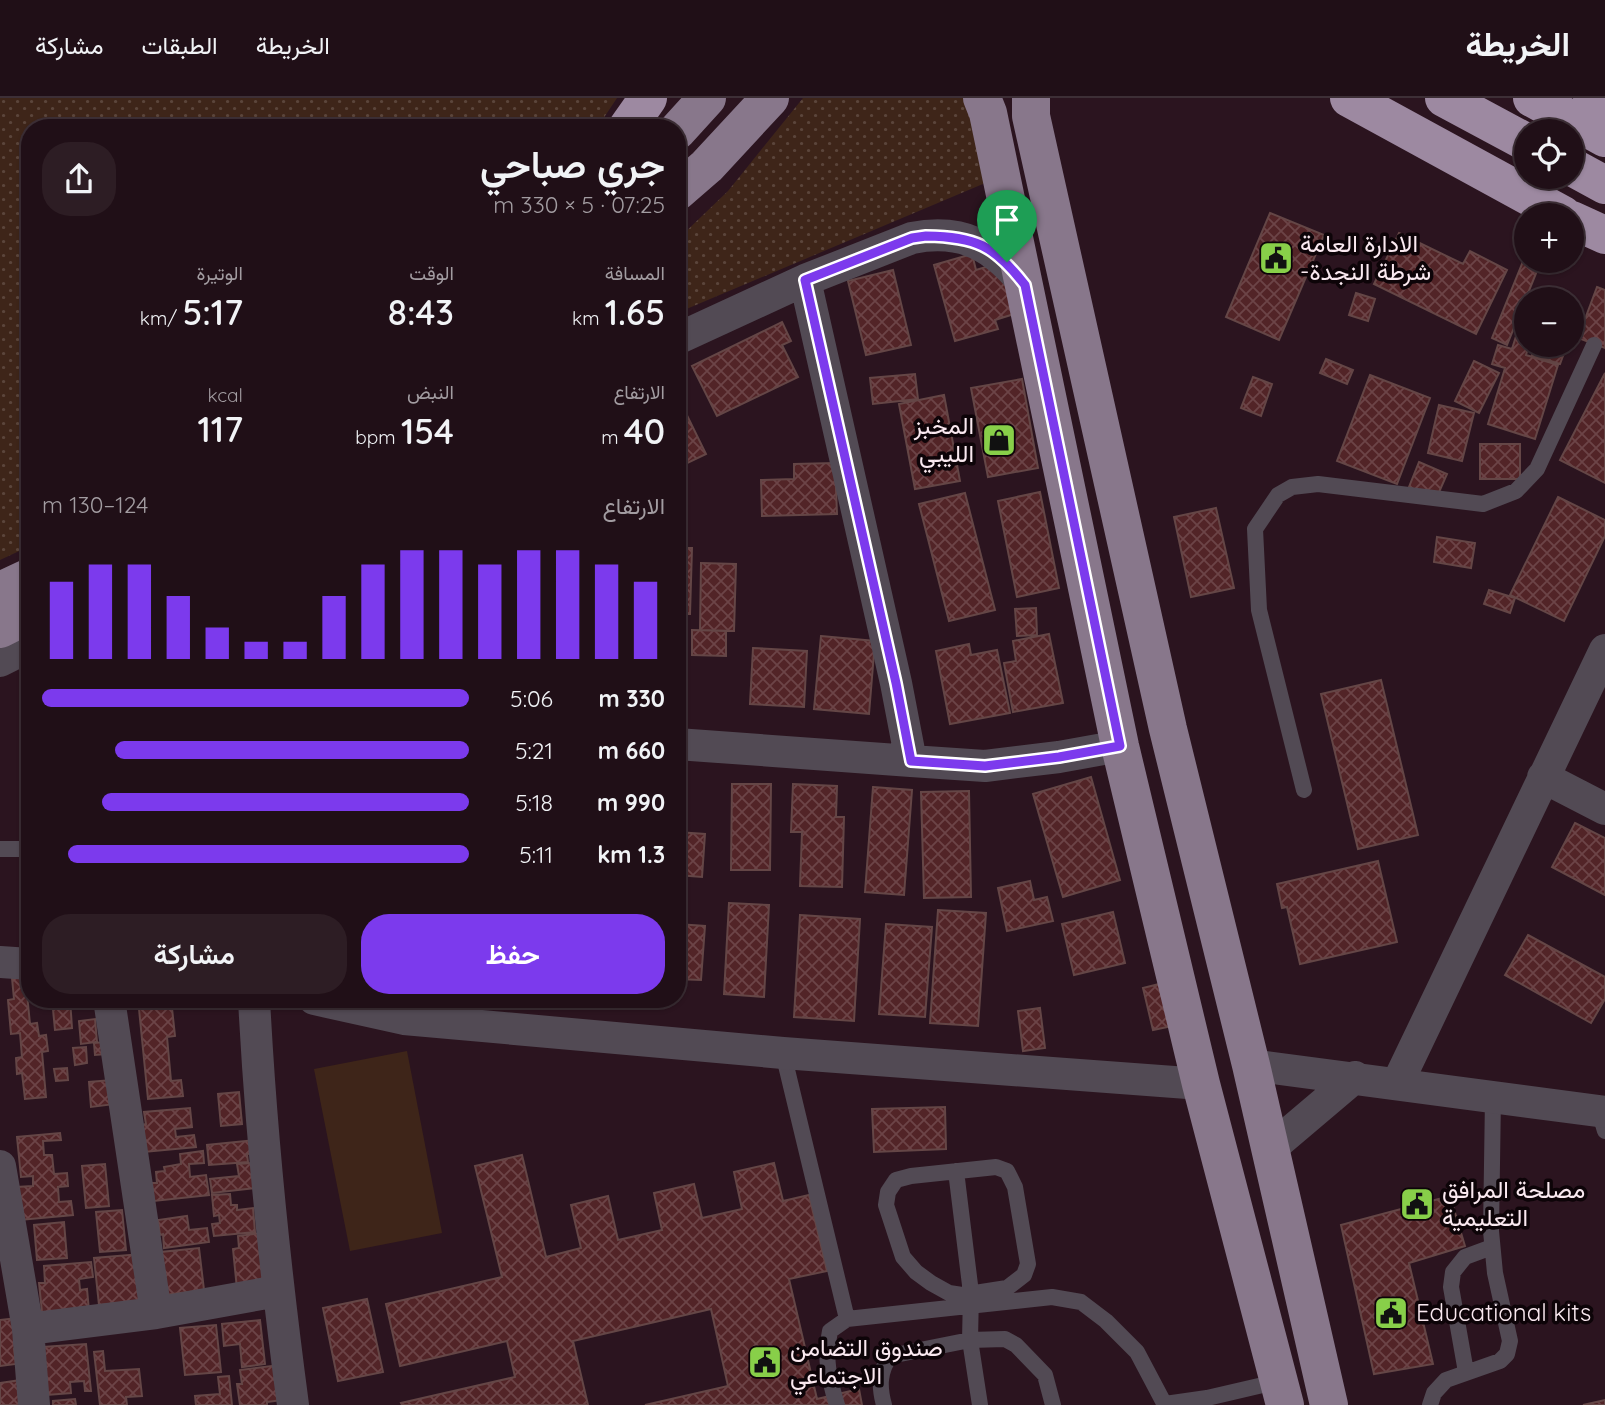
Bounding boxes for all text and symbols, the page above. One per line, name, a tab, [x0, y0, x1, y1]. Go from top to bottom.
text: الخريطة	[1466, 23, 1570, 64]
text: مشاركة	[35, 30, 103, 60]
text: الطبقات	[141, 30, 218, 60]
text: الخريطة	[256, 30, 330, 60]
map controls	[1514, 119, 1584, 357]
button: locate	[1514, 119, 1584, 189]
text: جري صباحي	[480, 140, 665, 188]
button: share	[42, 142, 116, 216]
text: 07:25 · 5 × 330 m	[493, 190, 665, 219]
pin	[977, 190, 1037, 262]
icon: arrive	[988, 201, 1026, 239]
button: +	[1514, 203, 1584, 273]
place label: الادارة العامة -شرطة النجدة	[1300, 228, 1431, 287]
public building icon: الادارة العامة -شرطة النجدة	[1257, 239, 1295, 277]
text: الوتيرة	[197, 261, 243, 285]
text: الوقت	[409, 261, 454, 285]
text: المسافة	[605, 261, 665, 285]
button: −	[1514, 287, 1584, 357]
text: 5:17	[182, 290, 243, 334]
text: 8:43	[388, 290, 454, 334]
text: 1.65	[605, 290, 665, 334]
text: /km	[140, 306, 182, 330]
text: km	[572, 306, 605, 330]
text: النبض	[407, 380, 454, 404]
text: الارتفاع	[613, 380, 665, 404]
text: kcal	[208, 383, 243, 407]
text: 117	[197, 407, 243, 451]
text: 154	[401, 409, 454, 453]
text: 40	[624, 409, 665, 453]
place label: المخبز الليبي	[913, 410, 974, 473]
shop icon: المخبز الليبي	[980, 421, 1018, 459]
text: bpm	[355, 425, 401, 449]
text: m	[601, 425, 624, 449]
text: 124–130 m	[42, 490, 148, 519]
text: الارتفاع	[603, 491, 665, 520]
text: 5:06	[510, 684, 553, 713]
text: 330 m	[599, 684, 665, 713]
text: 5:21	[515, 736, 553, 765]
text: 660 m	[598, 736, 665, 765]
text: 5:18	[515, 788, 553, 817]
text: 990 m	[597, 788, 665, 817]
text: 5:11	[519, 840, 553, 869]
text: 1.3 km	[597, 840, 665, 869]
button: مشاركة	[42, 914, 347, 994]
button: حفظ	[361, 914, 665, 994]
place label: مصلحة المرافق التعليمية	[1442, 1174, 1585, 1232]
public building icon: مصلحة المرافق التعليمية	[1398, 1185, 1436, 1223]
public building icon: Educational kits	[1372, 1294, 1410, 1332]
place label: Educational kits	[1416, 1297, 1591, 1327]
place label: صندوق التضامن الاجتماعي	[790, 1332, 943, 1395]
public building icon: صندوق التضامن الاجتماعي	[746, 1343, 784, 1381]

